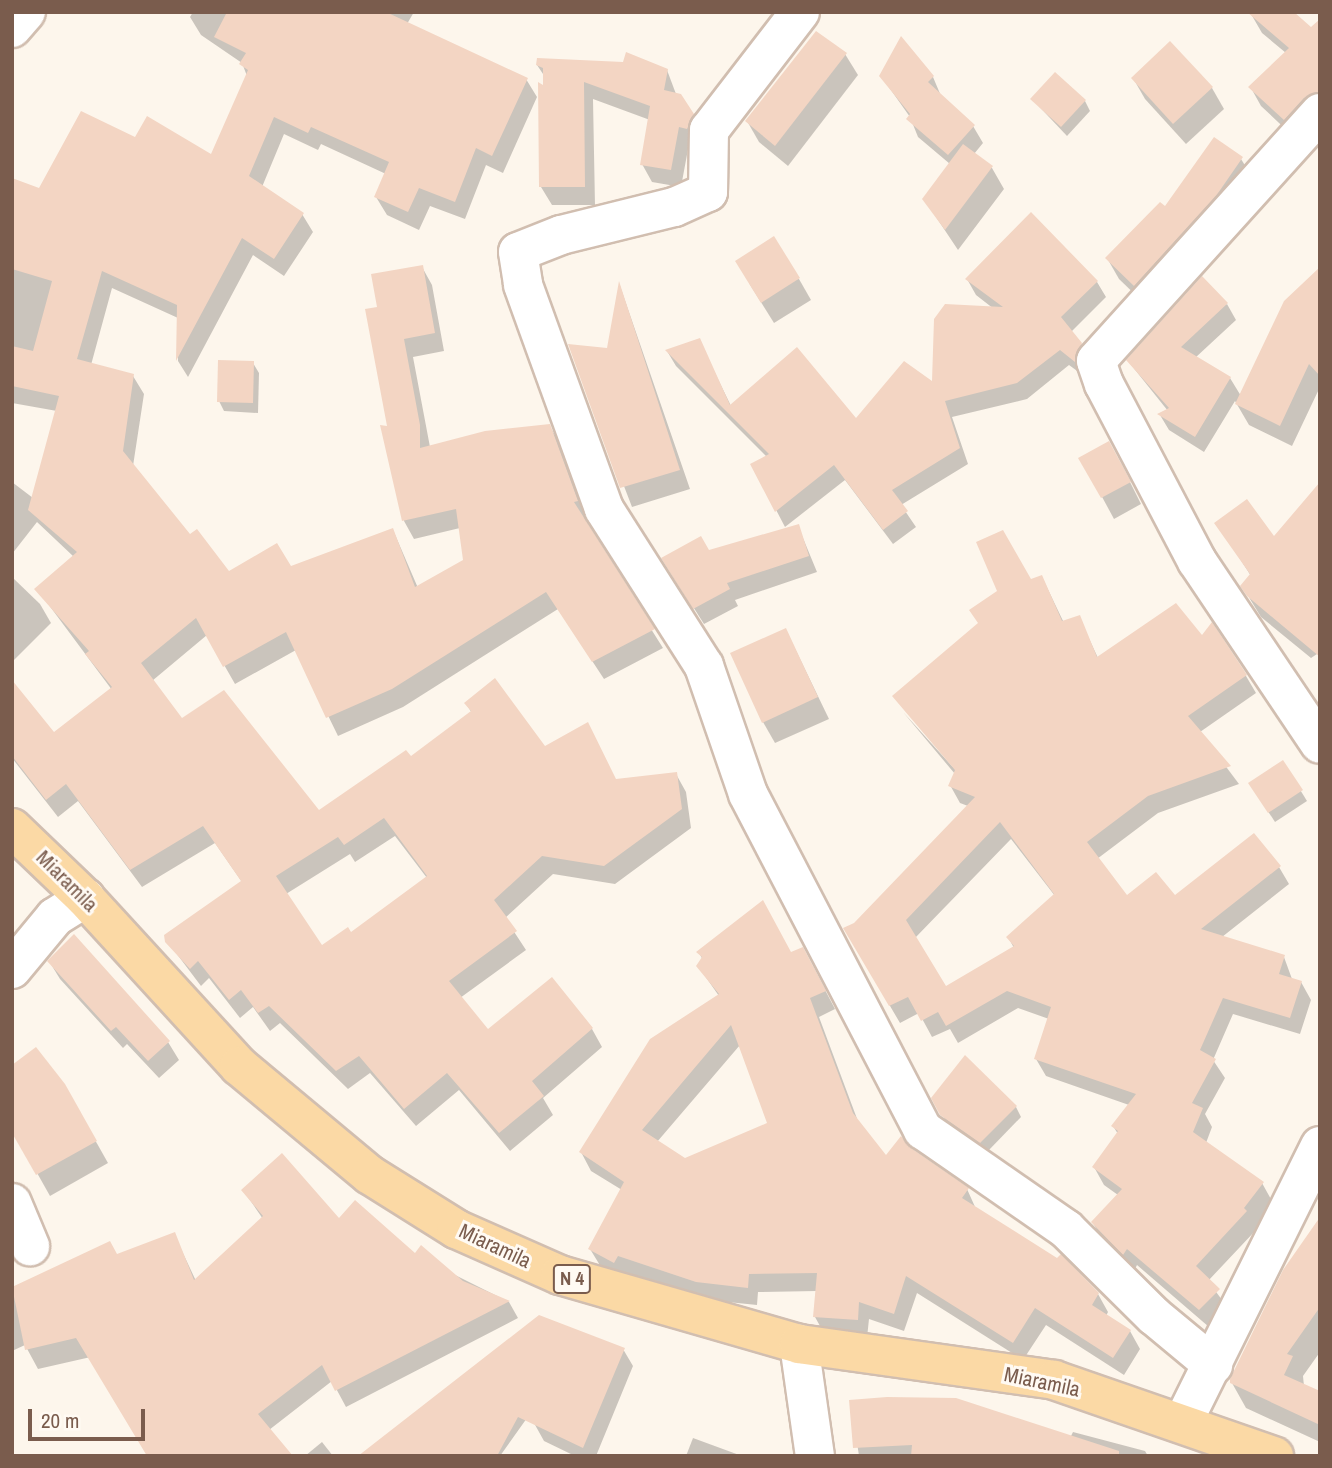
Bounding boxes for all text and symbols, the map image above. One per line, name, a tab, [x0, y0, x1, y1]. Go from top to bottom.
street label: Miaramila	[31, 845, 103, 917]
street label: Miaramila	[455, 1218, 535, 1274]
road number: N 4	[553, 1264, 591, 1294]
street label: Miaramila	[1002, 1362, 1082, 1402]
scale bar	[32, 1394, 149, 1438]
text: 20 m	[41, 1406, 79, 1435]

